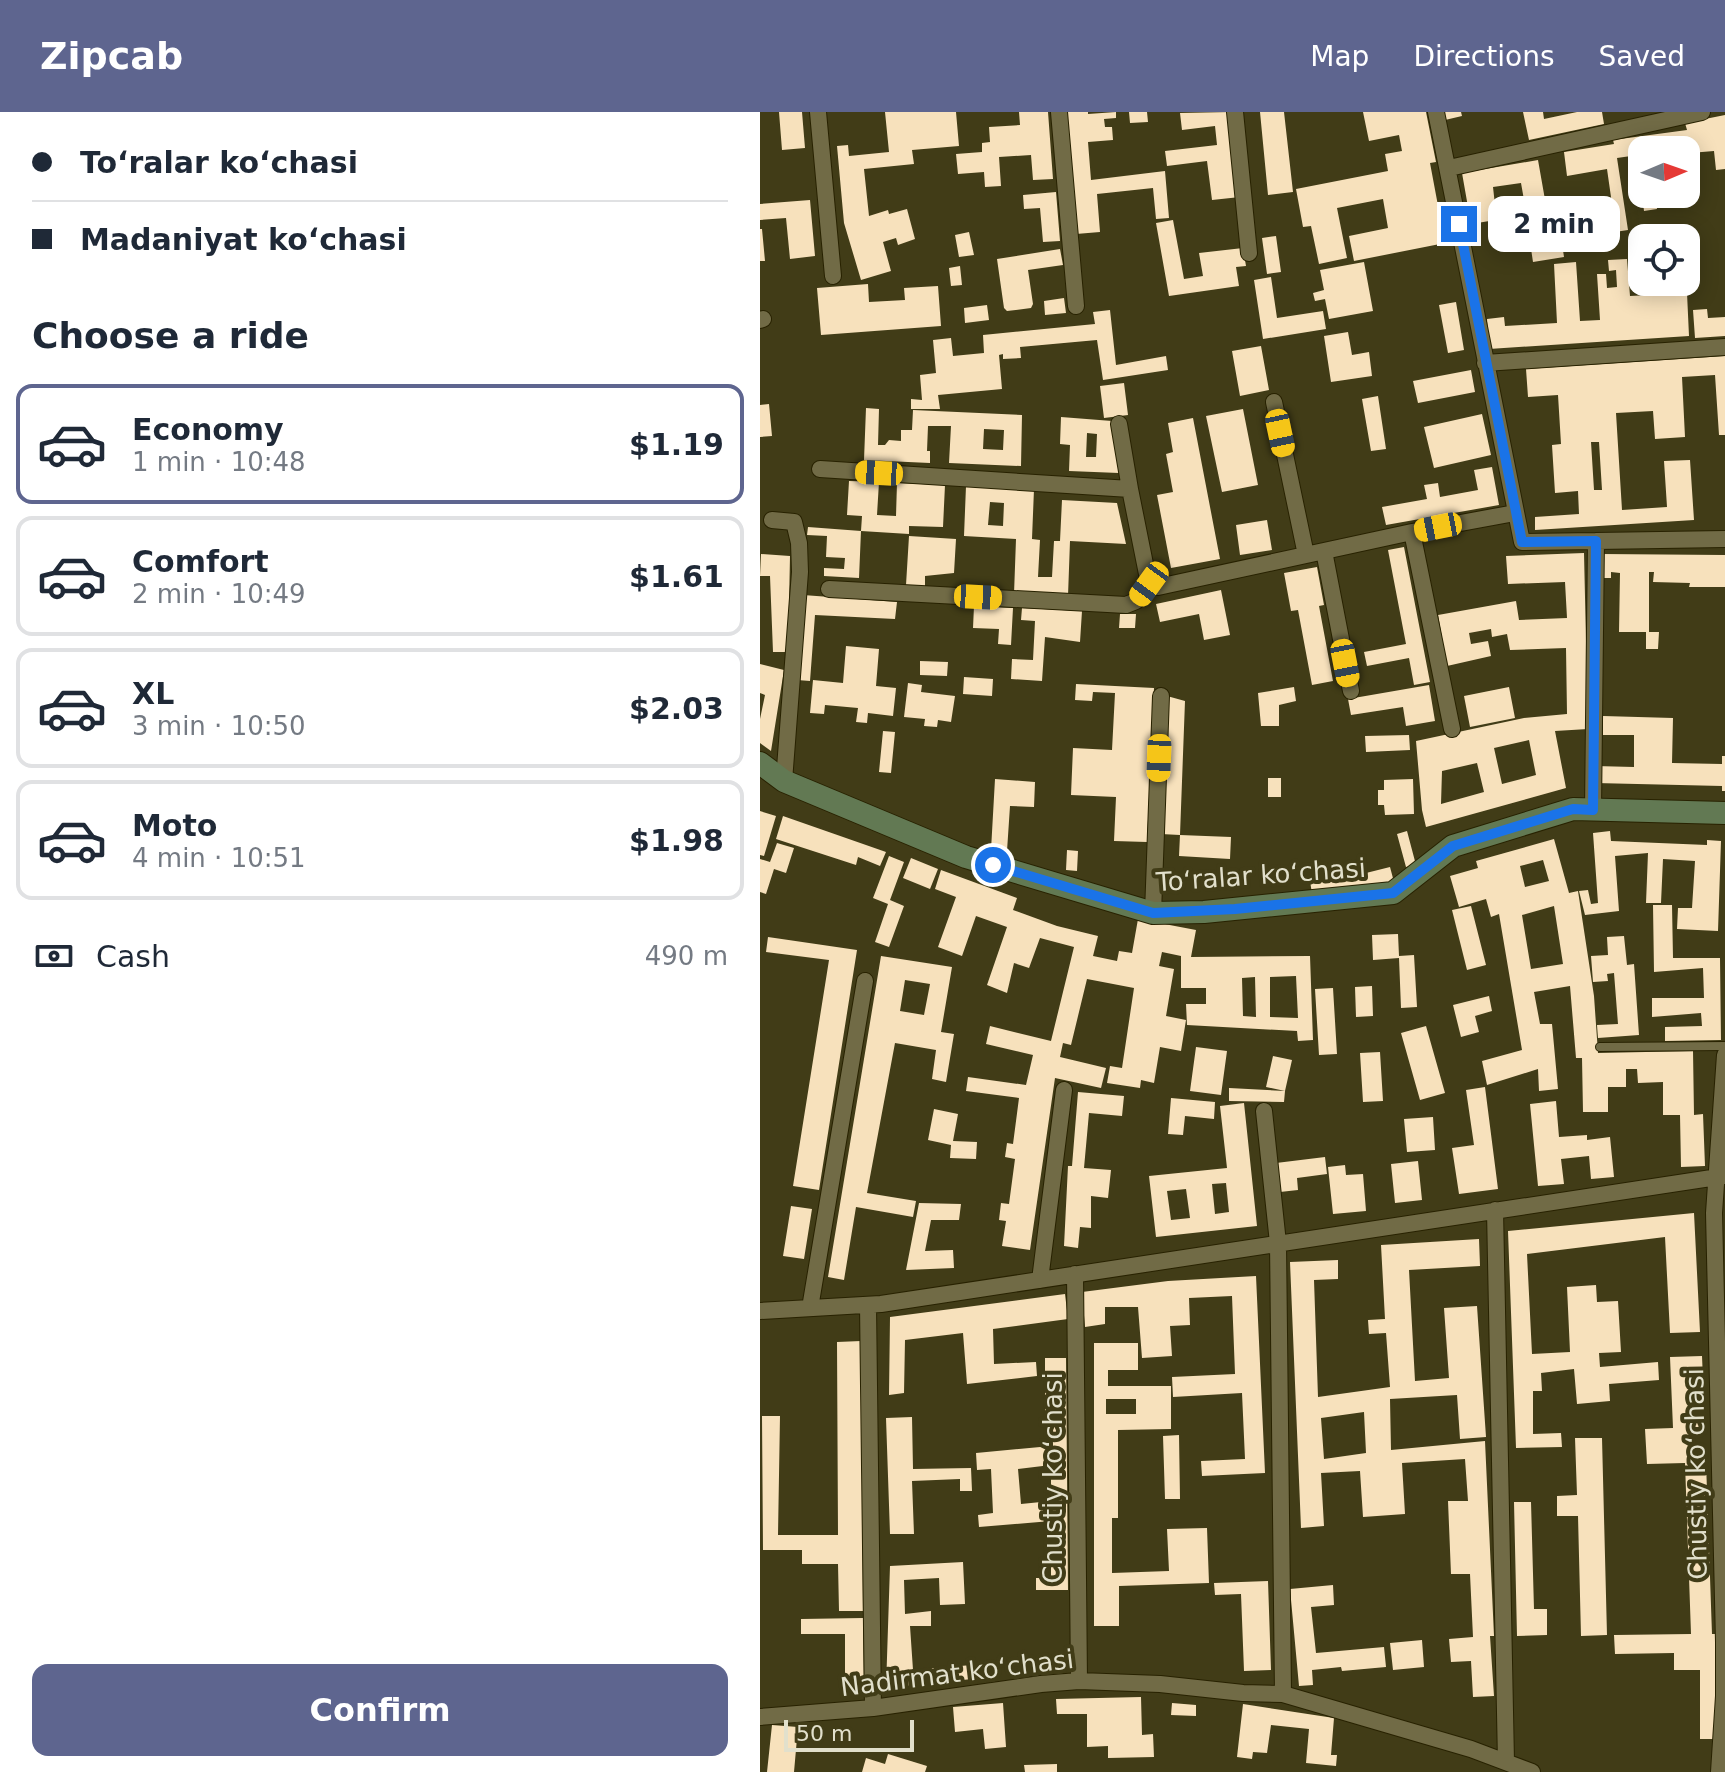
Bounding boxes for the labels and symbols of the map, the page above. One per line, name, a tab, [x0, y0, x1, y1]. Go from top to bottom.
north arrow	[1628, 136, 1700, 208]
callout: 2 min	[1487, 196, 1619, 252]
route end	[1441, 206, 1477, 242]
car	[1263, 407, 1297, 459]
car	[854, 460, 904, 486]
car	[1412, 511, 1464, 543]
car	[1125, 558, 1173, 610]
car	[953, 584, 1003, 610]
car	[1329, 637, 1361, 689]
car	[1146, 734, 1172, 782]
route start	[975, 847, 1011, 883]
street label: Toʻralar koʻchasi	[1154, 853, 1367, 897]
street label: Chustiy koʻchasi	[1679, 1368, 1713, 1580]
street label: Chustiy koʻchasi	[1038, 1372, 1068, 1584]
street label: Nadirmat koʻchasi	[839, 1644, 1075, 1702]
scale bar	[784, 1716, 914, 1752]

